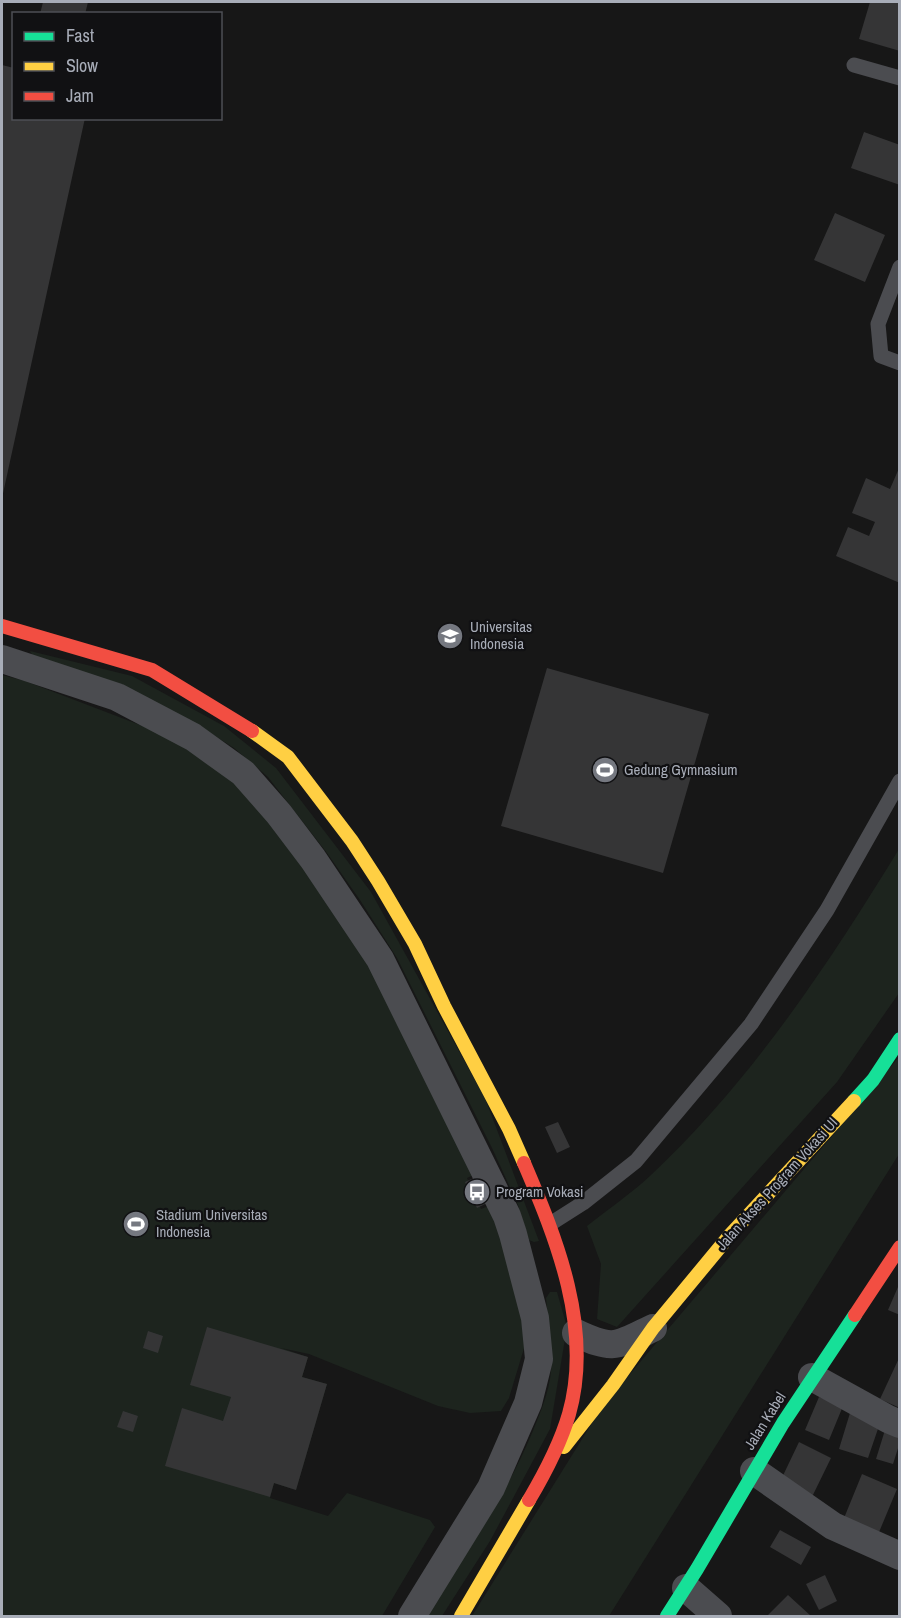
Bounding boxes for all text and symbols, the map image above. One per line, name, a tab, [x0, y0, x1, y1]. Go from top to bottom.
legend	[12, 12, 222, 120]
text: Fast	[66, 23, 94, 48]
text: Slow	[66, 53, 98, 78]
text: Jam	[66, 83, 94, 108]
place label: Universitas Indonesia	[470, 616, 532, 654]
school or university icon: Universitas Indonesia	[435, 621, 465, 651]
sports icon: Gedung Gymnasium	[590, 755, 620, 785]
place label: Gedung Gymnasium	[624, 759, 738, 780]
street label: Jalan Akses Program Vokasi UI	[711, 1113, 842, 1255]
bus stop icon: Program Vokasi	[462, 1177, 492, 1207]
place label: Program Vokasi	[496, 1181, 584, 1202]
place label: Stadium Universitas Indonesia	[156, 1204, 267, 1242]
sports icon: Stadium Universitas Indonesia	[121, 1209, 151, 1239]
street label: Jalan Kabel	[739, 1388, 791, 1454]

